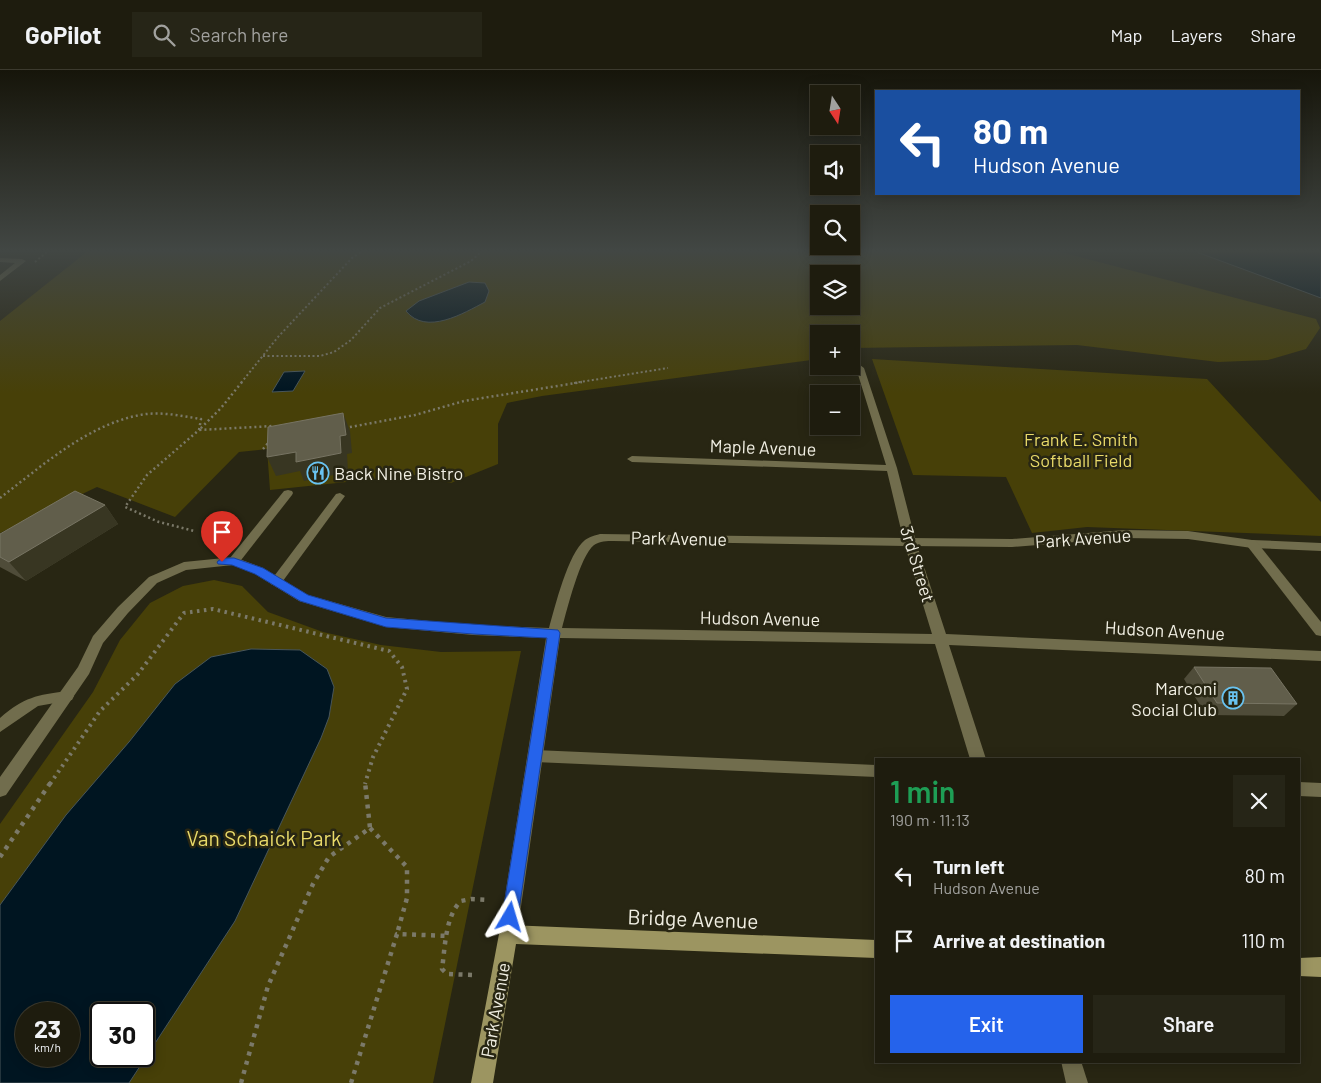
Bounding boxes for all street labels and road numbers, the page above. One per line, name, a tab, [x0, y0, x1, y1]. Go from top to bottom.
street label: Maple Avenue	[709, 434, 817, 460]
street label: 3rd Street	[896, 523, 940, 605]
street label: Park Avenue	[1034, 524, 1132, 552]
street label: Park Avenue	[631, 526, 727, 550]
street label: Hudson Avenue	[700, 606, 820, 630]
street label: Hudson Avenue	[1104, 616, 1226, 644]
street label: Bridge Avenue	[627, 903, 759, 933]
street label: Park Avenue	[476, 961, 514, 1059]

